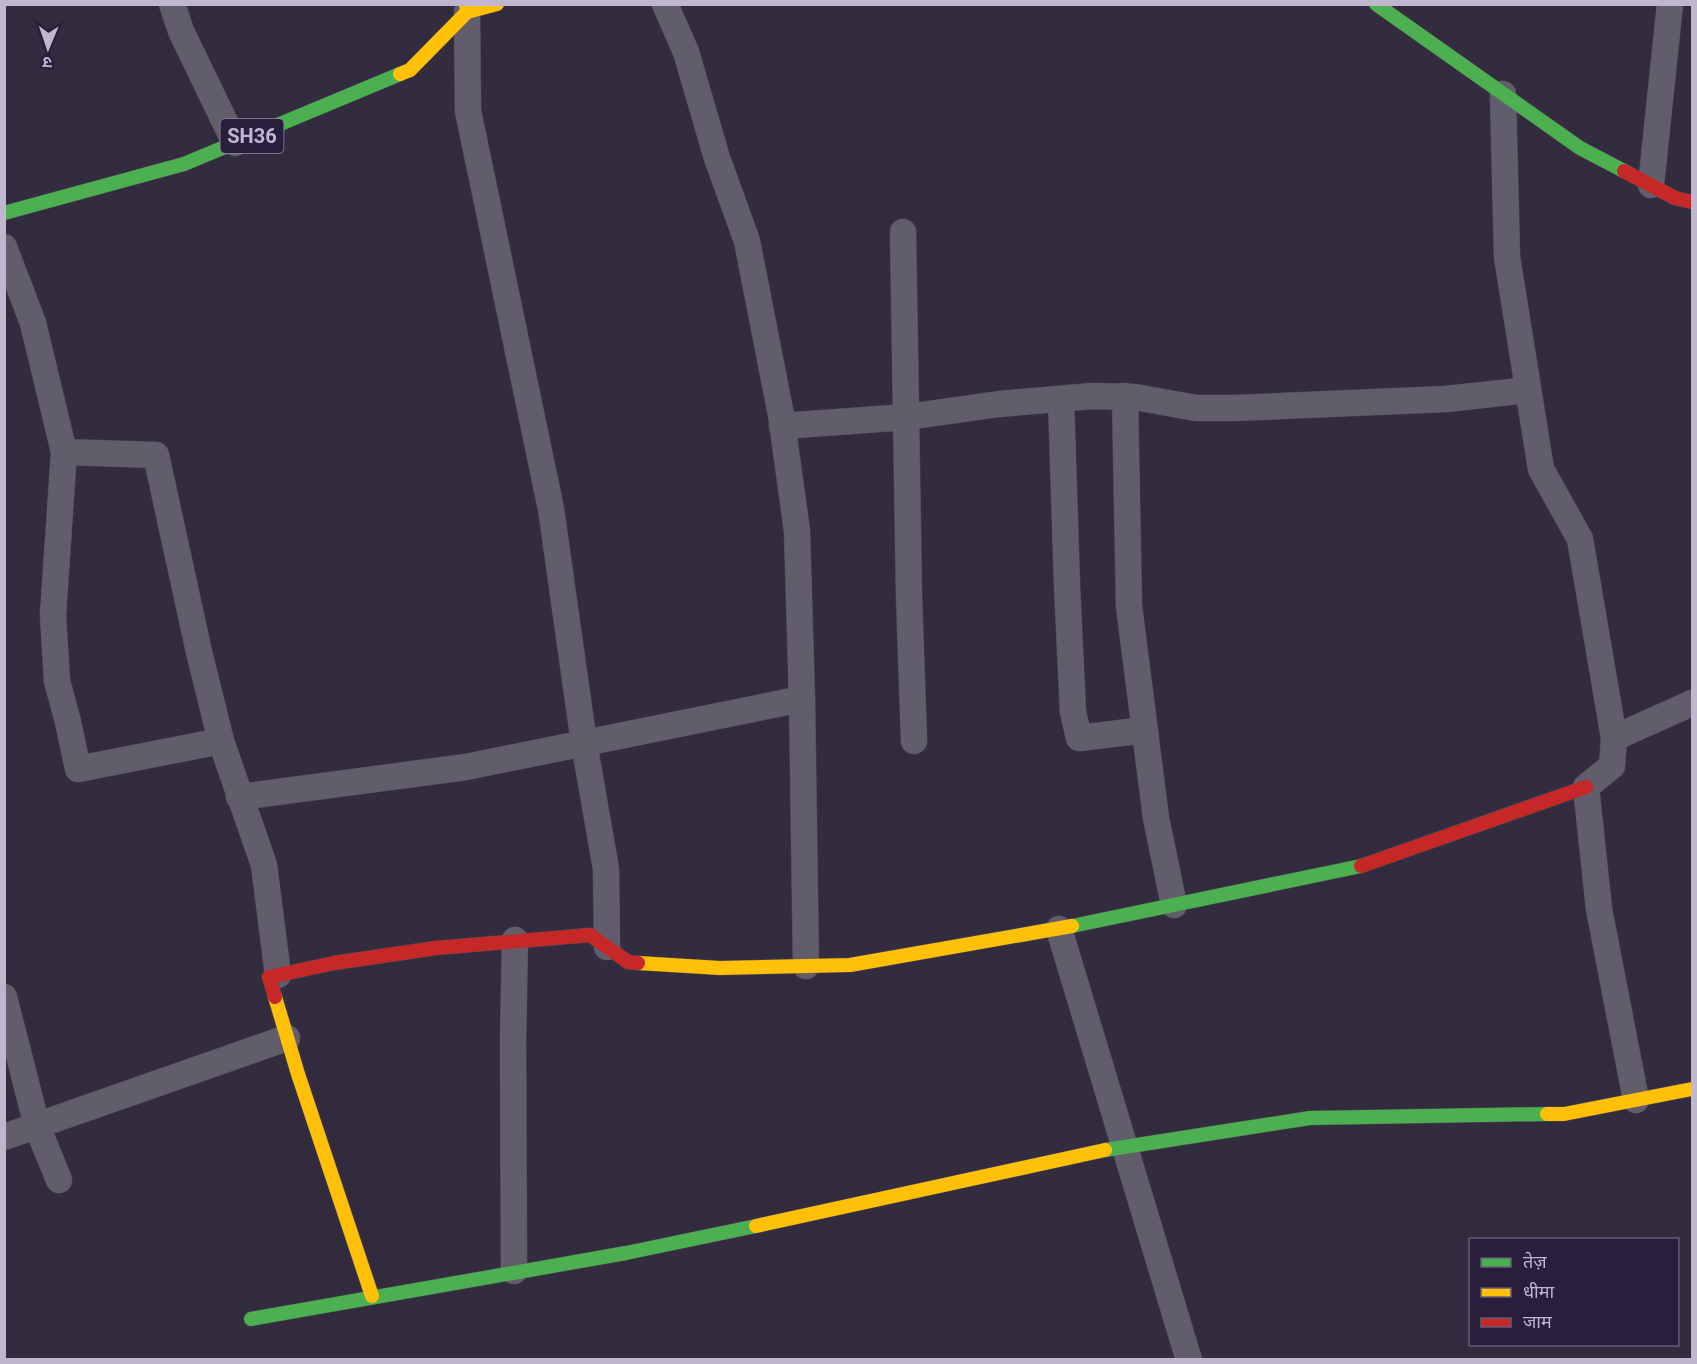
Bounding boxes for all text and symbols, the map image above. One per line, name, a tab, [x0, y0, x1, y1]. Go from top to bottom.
north arrow	[18, 18, 78, 78]
text: उ	[42, 53, 53, 72]
road number: SH36	[220, 119, 284, 153]
legend	[1469, 1238, 1679, 1346]
text: तेज़	[1523, 1251, 1547, 1272]
text: धीमा	[1523, 1281, 1554, 1302]
text: जाम	[1523, 1311, 1553, 1332]

